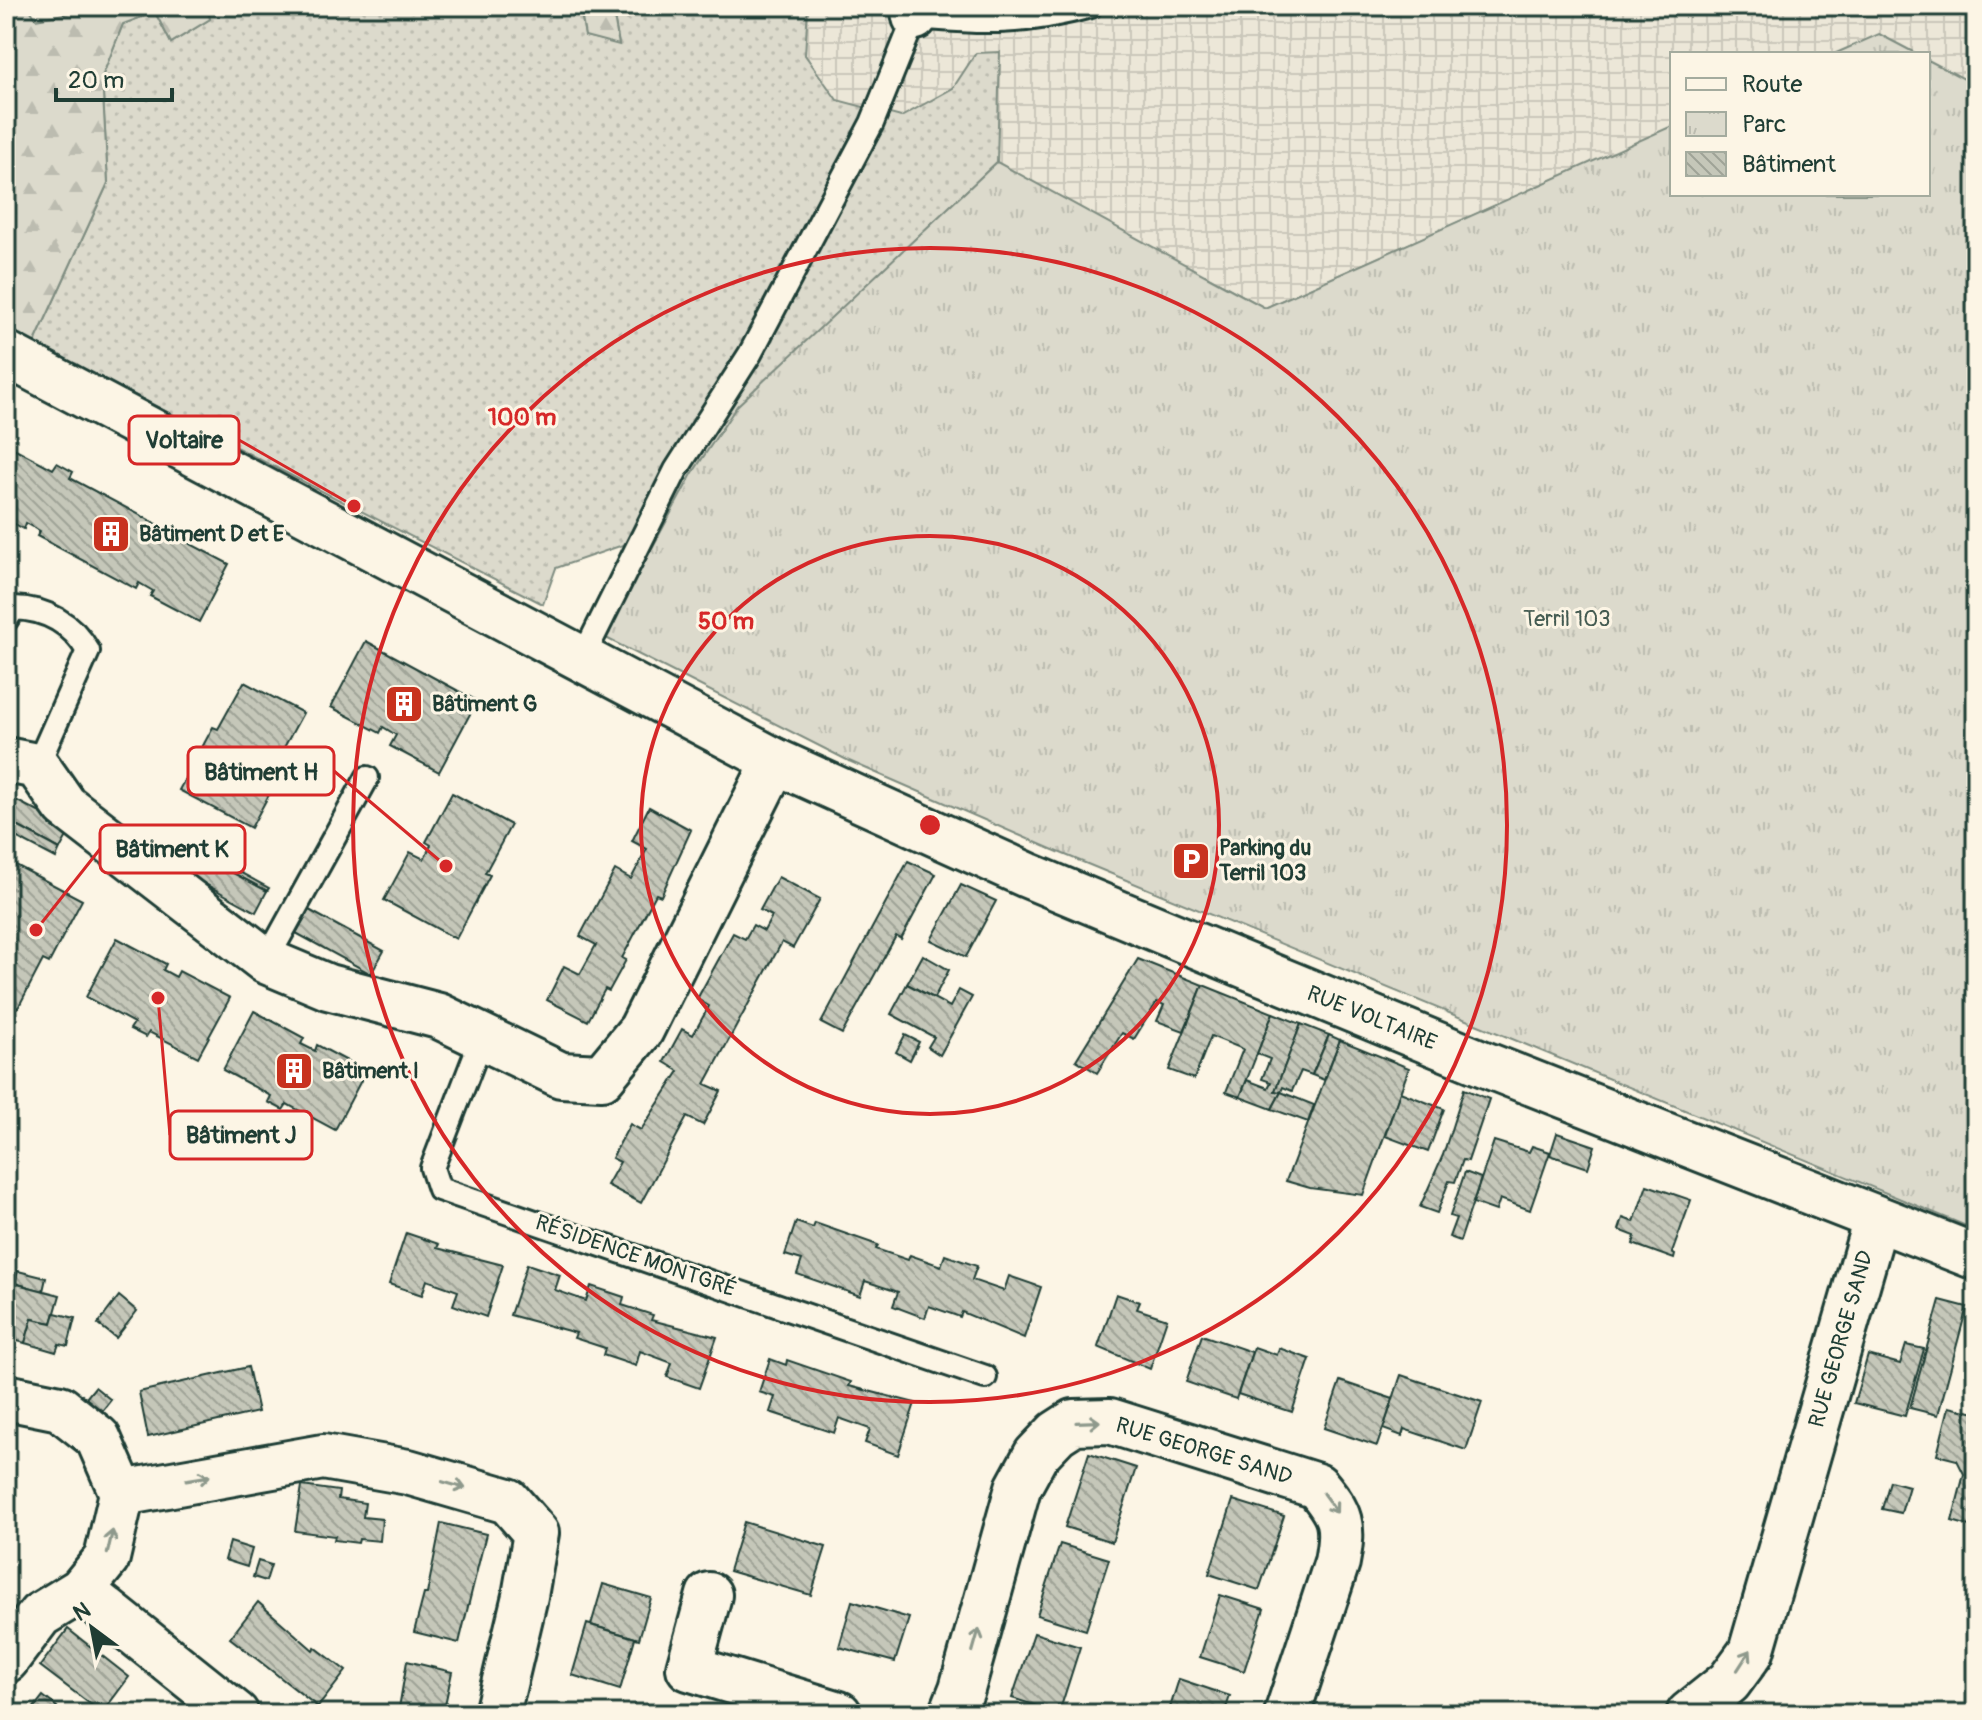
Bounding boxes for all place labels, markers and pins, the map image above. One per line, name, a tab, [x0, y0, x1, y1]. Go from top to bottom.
callout: Voltaire	[129, 416, 239, 464]
building icon: Bâtiment D et E	[90, 513, 132, 555]
place label: Bâtiment D et E	[139, 520, 285, 548]
building icon: Bâtiment G	[383, 683, 425, 725]
place label: Bâtiment G	[432, 690, 537, 718]
callout: Bâtiment H	[188, 747, 334, 795]
centre of rings	[916, 811, 944, 839]
callout: Bâtiment K	[100, 825, 245, 873]
place label: Parking du Terril 103	[1218, 834, 1311, 887]
parking icon: Parking du Terril 103	[1170, 840, 1212, 882]
building icon: Bâtiment I	[273, 1050, 315, 1092]
place label: Bâtiment I	[322, 1057, 419, 1085]
callout: Bâtiment J	[170, 1111, 312, 1159]

